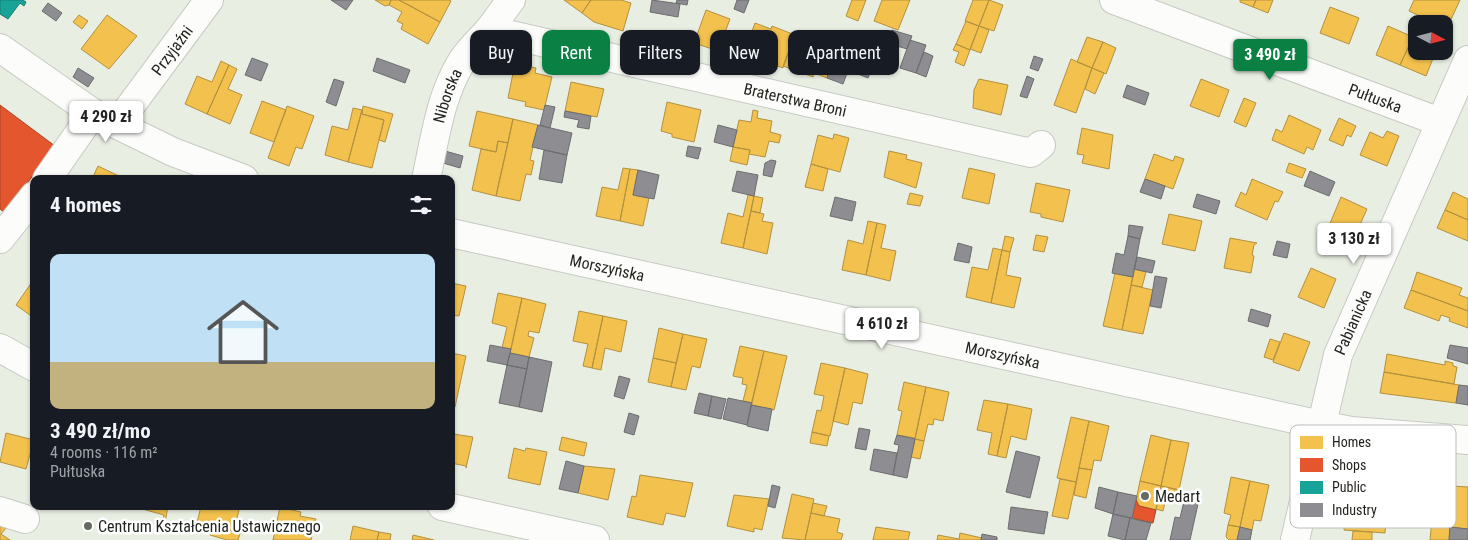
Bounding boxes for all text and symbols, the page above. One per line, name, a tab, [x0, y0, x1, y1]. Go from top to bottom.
north arrow	[1408, 15, 1452, 60]
map controls	[1408, 15, 1453, 60]
street label: Przyjaźni	[148, 22, 197, 79]
chip: Buy	[470, 30, 532, 75]
chip: Rent	[542, 30, 610, 75]
chip: Filters	[620, 30, 700, 75]
chip: New	[710, 30, 778, 75]
chip: Apartment	[788, 30, 899, 75]
pin: 3 490 zł	[1218, 38, 1322, 81]
text: 3 490 zł	[1244, 45, 1296, 64]
street label: Niborska	[429, 65, 466, 125]
street label: Braterstwa Broni	[742, 79, 848, 121]
street label: Pułtuska	[1346, 80, 1404, 117]
pin: 4 290 zł	[54, 100, 158, 143]
text: 4 290 zł	[80, 107, 132, 126]
icon: filters	[407, 191, 435, 219]
text: 4 homes	[50, 193, 121, 217]
pin: 3 130 zł	[1302, 222, 1406, 265]
text: 3 130 zł	[1328, 229, 1380, 248]
street label: Morszyńska	[568, 251, 646, 285]
icon: home	[198, 287, 288, 377]
street label: Pabianicka	[1330, 287, 1376, 358]
pin: 4 610 zł	[830, 308, 934, 350]
text: 4 610 zł	[856, 314, 908, 333]
street label: Morszyńska	[963, 338, 1042, 373]
text: 3 490 zł/mo	[50, 419, 151, 443]
legend	[1290, 425, 1456, 528]
text: Homes	[1332, 434, 1371, 450]
text: 4 rooms · 116 m²	[50, 443, 158, 462]
text: Shops	[1332, 457, 1366, 473]
text: Pułtuska	[50, 462, 105, 481]
text: Public	[1332, 479, 1366, 495]
place label: Medart	[1155, 487, 1200, 506]
marker: Medart	[1139, 490, 1151, 502]
text: Industry	[1332, 502, 1377, 518]
place label: Centrum Kształcenia Ustawicznego	[98, 517, 321, 536]
marker: Centrum Kształcenia Ustawicznego	[82, 520, 94, 532]

